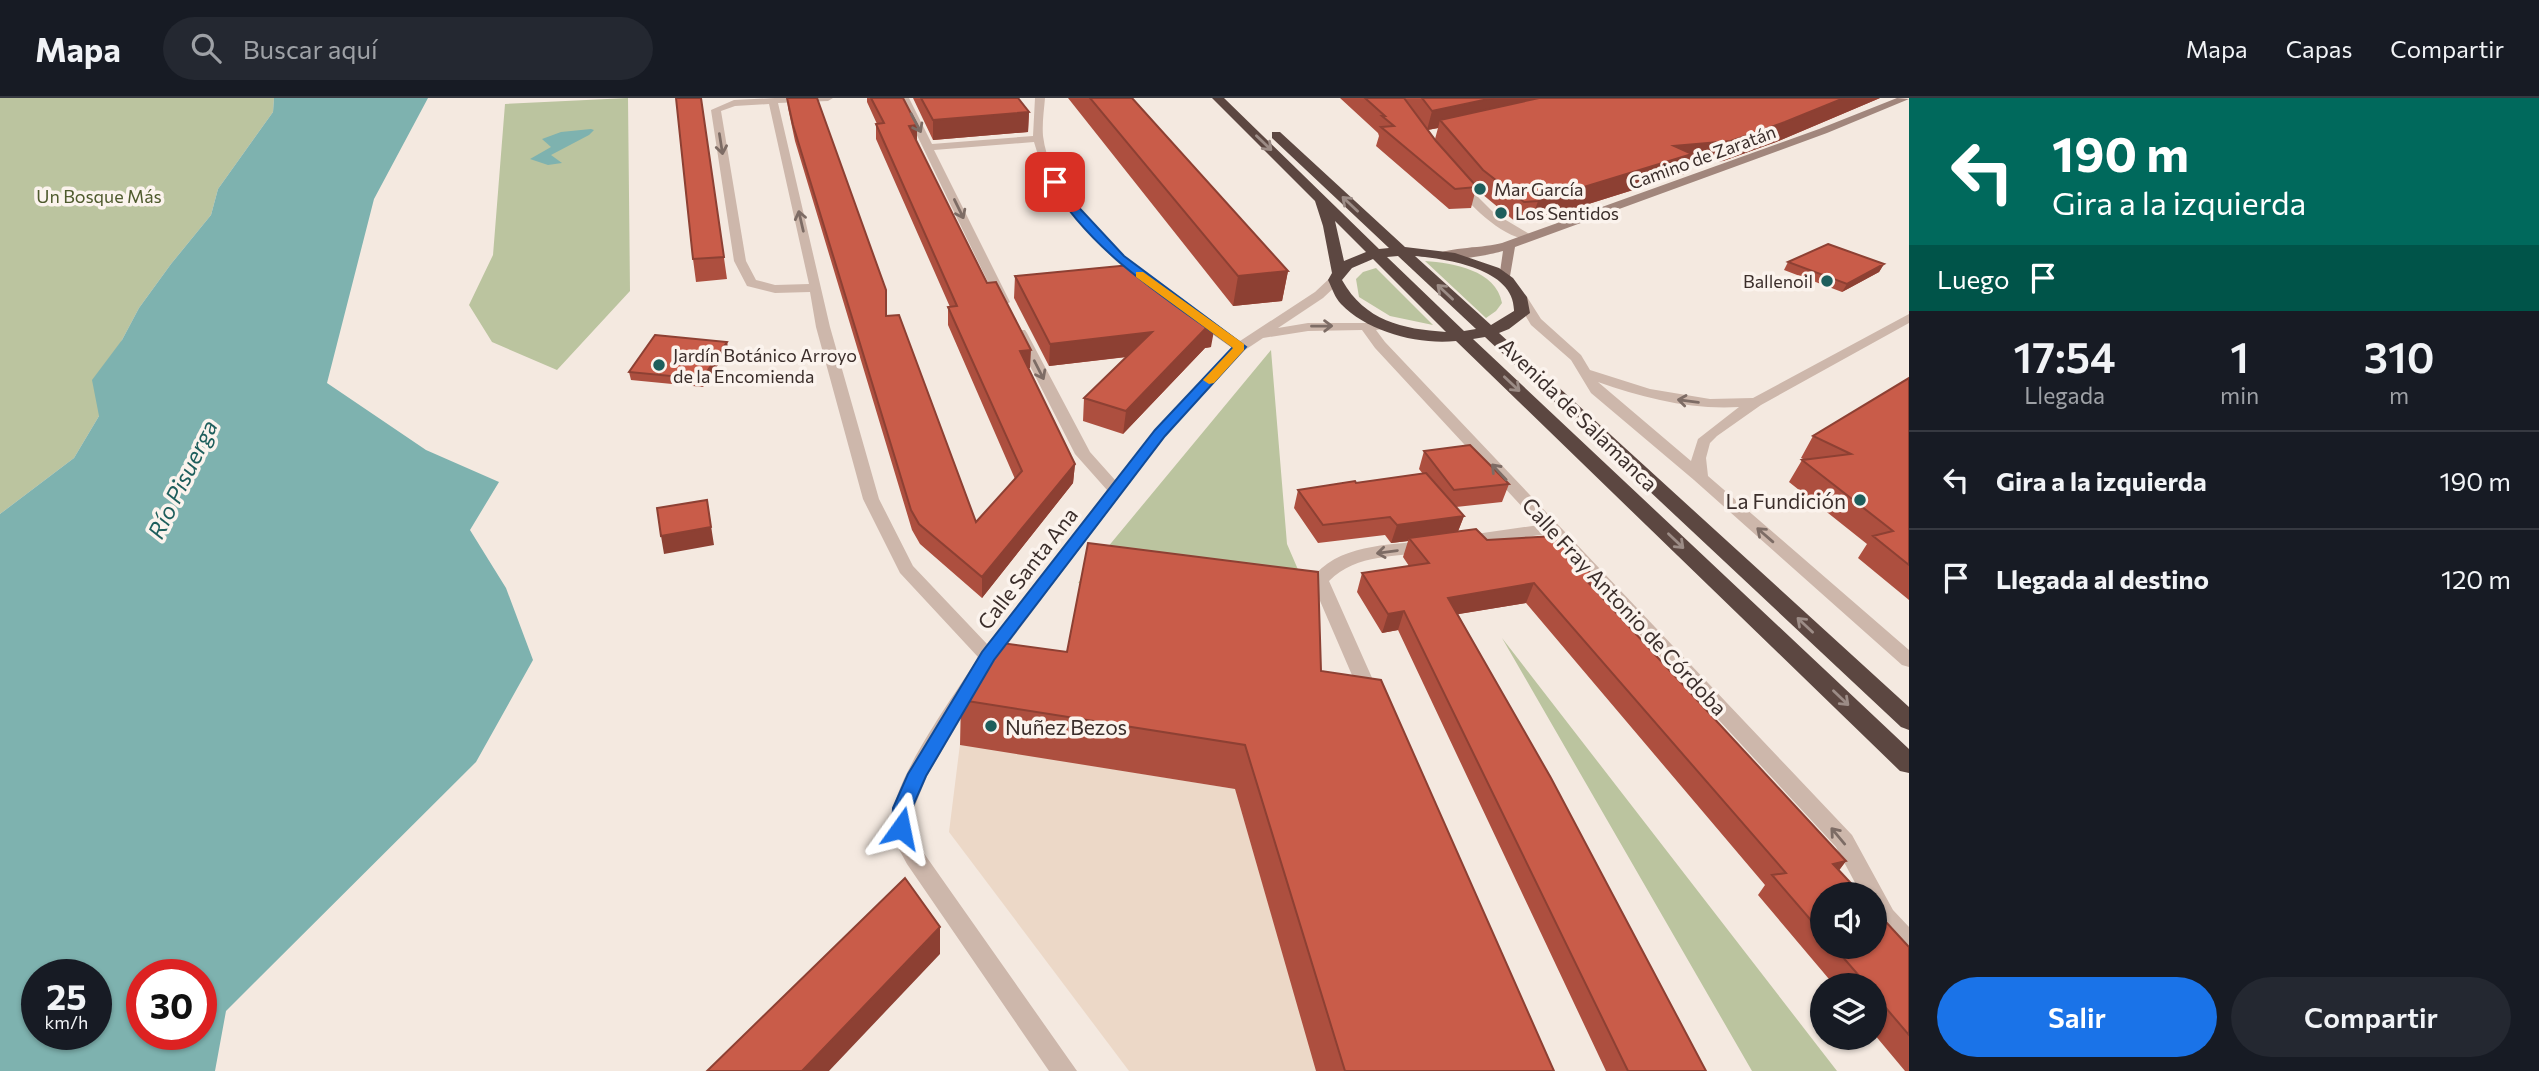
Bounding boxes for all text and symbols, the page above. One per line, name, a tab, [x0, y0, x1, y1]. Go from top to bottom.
search box	[163, 17, 653, 80]
text: Mapa	[35, 28, 121, 69]
icon: search	[187, 29, 225, 67]
text: Buscar aquí	[243, 33, 378, 64]
text: Mapa	[2186, 34, 2248, 63]
text: Capas	[2286, 34, 2352, 63]
text: Compartir	[2390, 34, 2504, 63]
one-way arrow	[910, 112, 924, 132]
street label: Camino de Zaratán	[1625, 120, 1779, 194]
text: 190 m	[2052, 122, 2189, 182]
icon: left	[1937, 126, 2028, 217]
one-way arrow	[715, 132, 728, 155]
one-way arrow	[1255, 135, 1272, 152]
pin	[1025, 152, 1085, 212]
icon: arrive	[1036, 163, 1074, 201]
place label: Mar García	[1494, 178, 1584, 200]
marker: Mar García	[1472, 181, 1488, 197]
text: Gira a la izquierda	[2052, 182, 2306, 222]
park label: Un Bosque Más	[36, 185, 162, 207]
one-way arrow	[1342, 196, 1359, 213]
one-way arrow	[953, 198, 966, 219]
place label: Los Sentidos	[1515, 202, 1619, 224]
marker: Los Sentidos	[1493, 205, 1509, 221]
one-way arrow	[794, 211, 807, 233]
icon: arrive	[2024, 259, 2062, 297]
text: Luego	[1937, 263, 2010, 294]
place label: Ballenoil	[1743, 270, 1813, 292]
marker: Ballenoil	[1819, 273, 1835, 289]
one-way arrow	[1437, 284, 1454, 301]
one-way arrow	[1310, 320, 1333, 333]
text: 17:54	[2014, 330, 2116, 382]
text: 1	[2230, 330, 2249, 382]
text: 310	[2364, 330, 2435, 382]
street label: Avenida de Salamanca	[1495, 332, 1663, 496]
place label: Jardín Botánico Arroyo de la Encomienda	[673, 344, 857, 387]
marker: Jardín Botánico Arroyo de la Encomienda	[651, 357, 667, 373]
one-way arrow	[1033, 359, 1047, 380]
one-way arrow	[1503, 375, 1520, 392]
text: Llegada	[2024, 381, 2105, 409]
text: min	[2220, 381, 2259, 409]
text: m	[2389, 381, 2409, 409]
one-way arrow	[1677, 395, 1700, 408]
water label: Río Pisuerga	[141, 415, 223, 543]
icon: left	[1937, 461, 1975, 499]
one-way arrow	[1491, 464, 1508, 481]
text: Gira a la izquierda	[1996, 465, 2207, 496]
text: 190 m	[2439, 465, 2511, 496]
place label: La Fundición	[1726, 488, 1846, 513]
street label: Calle Fray Antonio de Córdoba	[1517, 492, 1733, 720]
marker: La Fundición	[1852, 492, 1868, 508]
street label: Calle Santa Ana	[972, 502, 1082, 634]
one-way arrow	[1757, 527, 1775, 543]
one-way arrow	[1667, 533, 1685, 549]
one-way arrow	[1376, 545, 1399, 558]
icon: arrive	[1937, 559, 1975, 597]
text: Llegada al destino	[1996, 563, 2209, 594]
text: 120 m	[2441, 563, 2511, 594]
one-way arrow	[1796, 617, 1814, 633]
one-way arrow	[1832, 690, 1849, 707]
place label: Nuñez Bezos	[1005, 714, 1127, 739]
marker: Nuñez Bezos	[983, 718, 999, 734]
position arrow	[864, 791, 938, 865]
one-way arrow	[1830, 827, 1846, 845]
map controls	[1810, 882, 1887, 1050]
button: sound	[1810, 882, 1887, 959]
speed limit sign: 30	[126, 959, 217, 1050]
button: layers	[1810, 973, 1887, 1050]
text: 25	[46, 974, 87, 1017]
button: Salir	[1937, 977, 2217, 1057]
button: Compartir	[2231, 977, 2511, 1057]
text: km/h	[45, 1011, 88, 1033]

